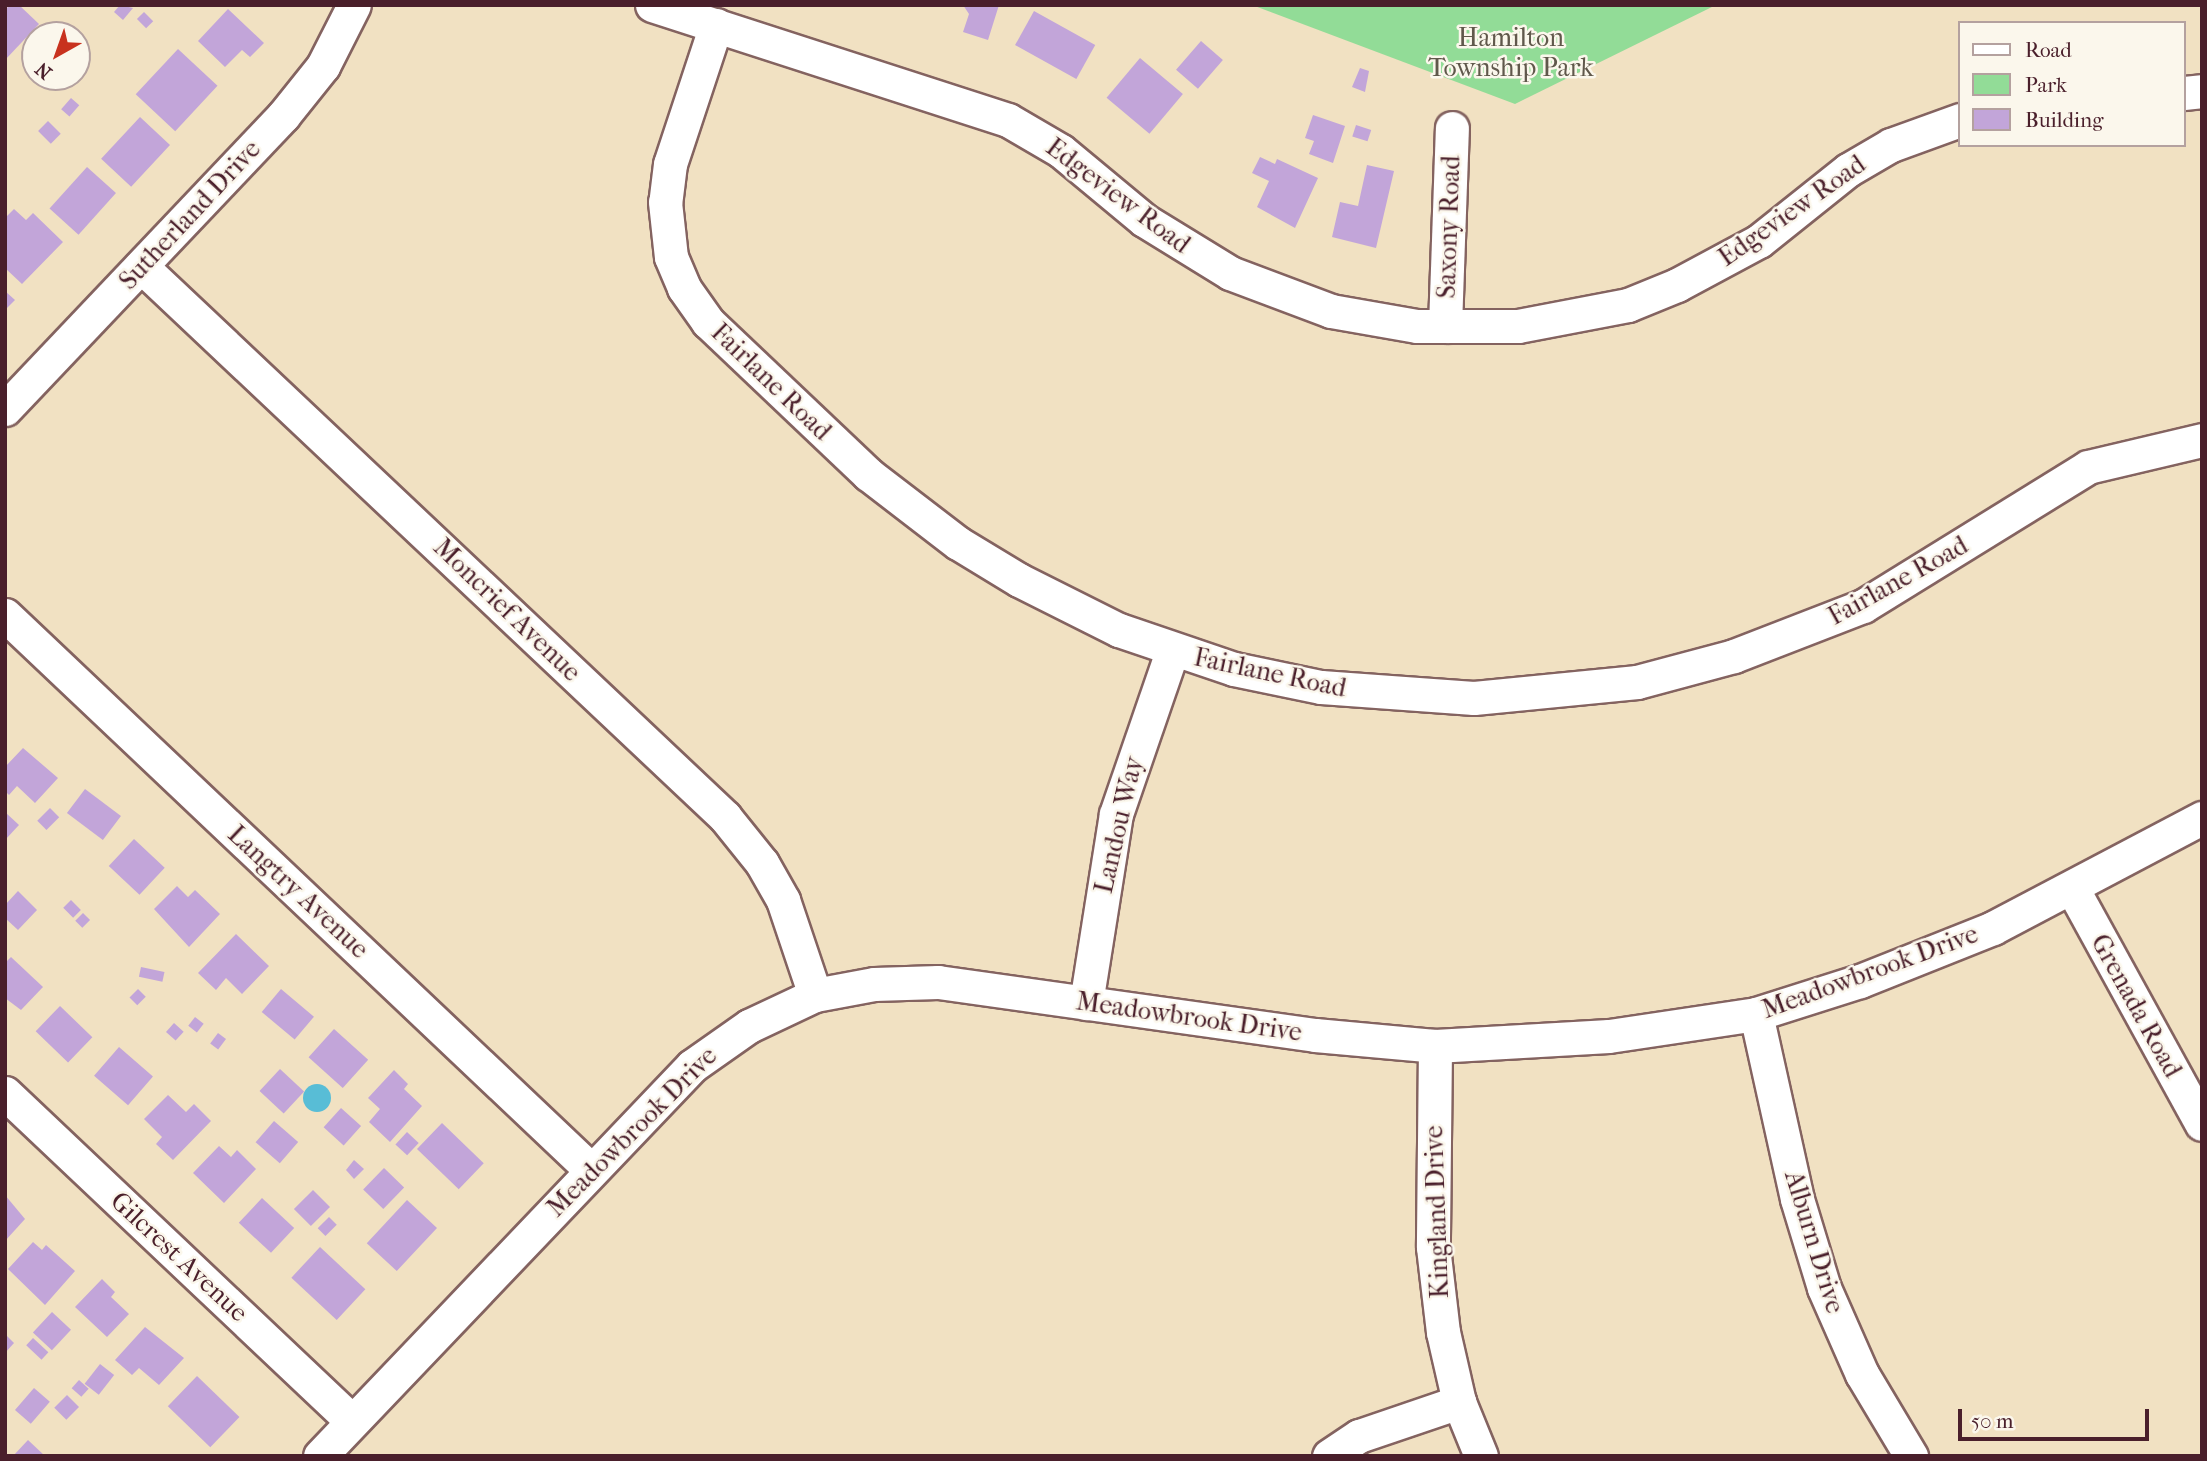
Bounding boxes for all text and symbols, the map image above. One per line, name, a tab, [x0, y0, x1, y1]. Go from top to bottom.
north arrow	[21, 21, 91, 91]
legend	[1958, 21, 2186, 147]
park label: Hamilton Township Park	[1428, 22, 1594, 84]
text: Road	[2025, 38, 2072, 62]
text: N	[31, 57, 56, 84]
text: Park	[2025, 73, 2067, 97]
text: Building	[2025, 108, 2103, 132]
street label: Edgeview Road	[1040, 132, 1196, 260]
street label: Sutherland Drive	[113, 134, 267, 296]
street label: Edgeview Road	[1712, 149, 1872, 273]
street label: Saxony Road	[1431, 155, 1467, 299]
street label: Fairlane Road	[704, 317, 838, 447]
street label: Fairlane Road	[1823, 530, 1973, 632]
street label: Moncrief Avenue	[427, 532, 587, 688]
street label: Fairlane Road	[1191, 642, 1349, 704]
street label: Landou Way	[1088, 754, 1150, 896]
street label: Langtry Avenue	[221, 819, 375, 965]
street label: Meadowbrook Drive	[1758, 918, 1982, 1026]
street label: Grenada Road	[2084, 929, 2188, 1083]
street label: Meadowbrook Drive	[1074, 986, 1304, 1048]
street label: Meadowbrook Drive	[541, 1041, 723, 1223]
street label: Kingland Drive	[1418, 1125, 1456, 1299]
street label: Alburn Drive	[1778, 1167, 1850, 1317]
street label: Gilcrest Avenue	[104, 1185, 254, 1329]
scale bar	[1962, 1394, 2153, 1438]
text: 50 m	[1971, 1409, 2014, 1433]

